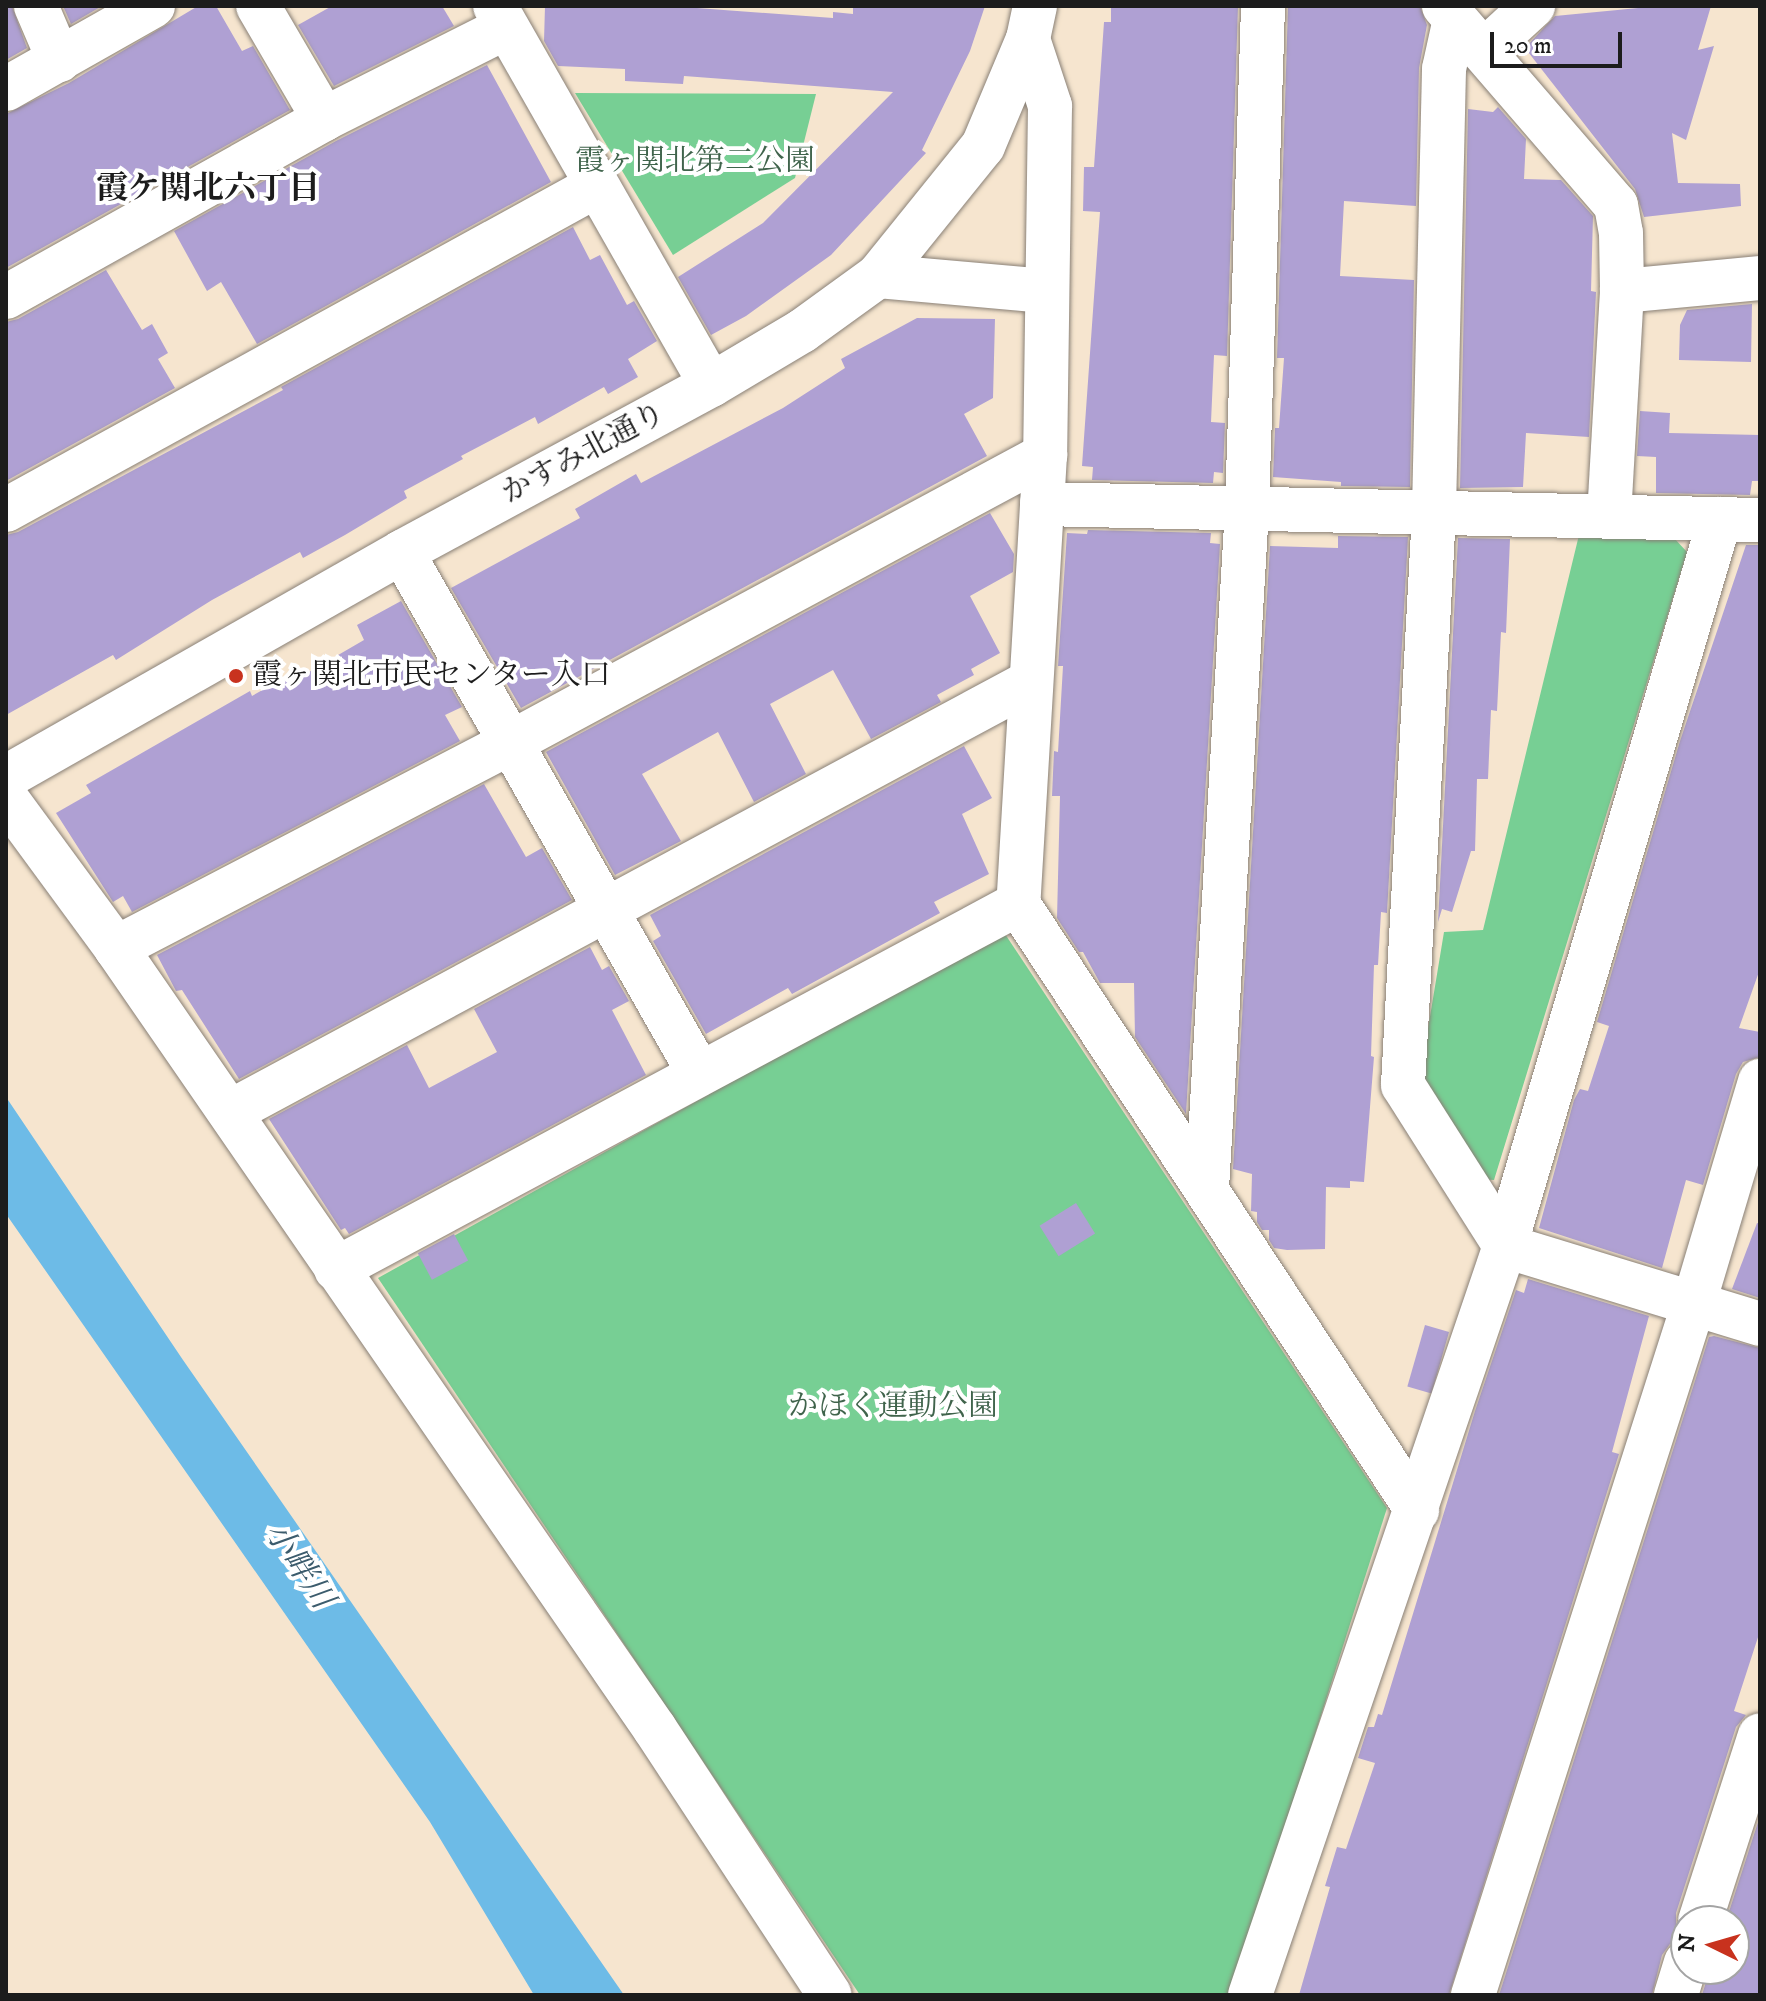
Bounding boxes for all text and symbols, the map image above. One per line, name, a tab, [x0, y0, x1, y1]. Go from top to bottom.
scale bar	[1494, 16, 1626, 66]
text: 20 m	[1504, 31, 1552, 61]
park label: 霞ヶ関北第二公園	[575, 144, 815, 180]
district label: 霞ケ関北六丁目	[96, 170, 320, 208]
street label: かすみ北通り	[496, 396, 672, 512]
place label: 霞ヶ関北市民センター入口	[252, 658, 612, 694]
marker: 霞ヶ関北市民センター入口	[227, 667, 245, 685]
park label: かほく運動公園	[788, 1389, 998, 1425]
water label: 小畔川	[255, 1515, 341, 1617]
north arrow	[1670, 1905, 1750, 1985]
text: N	[1673, 1933, 1702, 1953]

